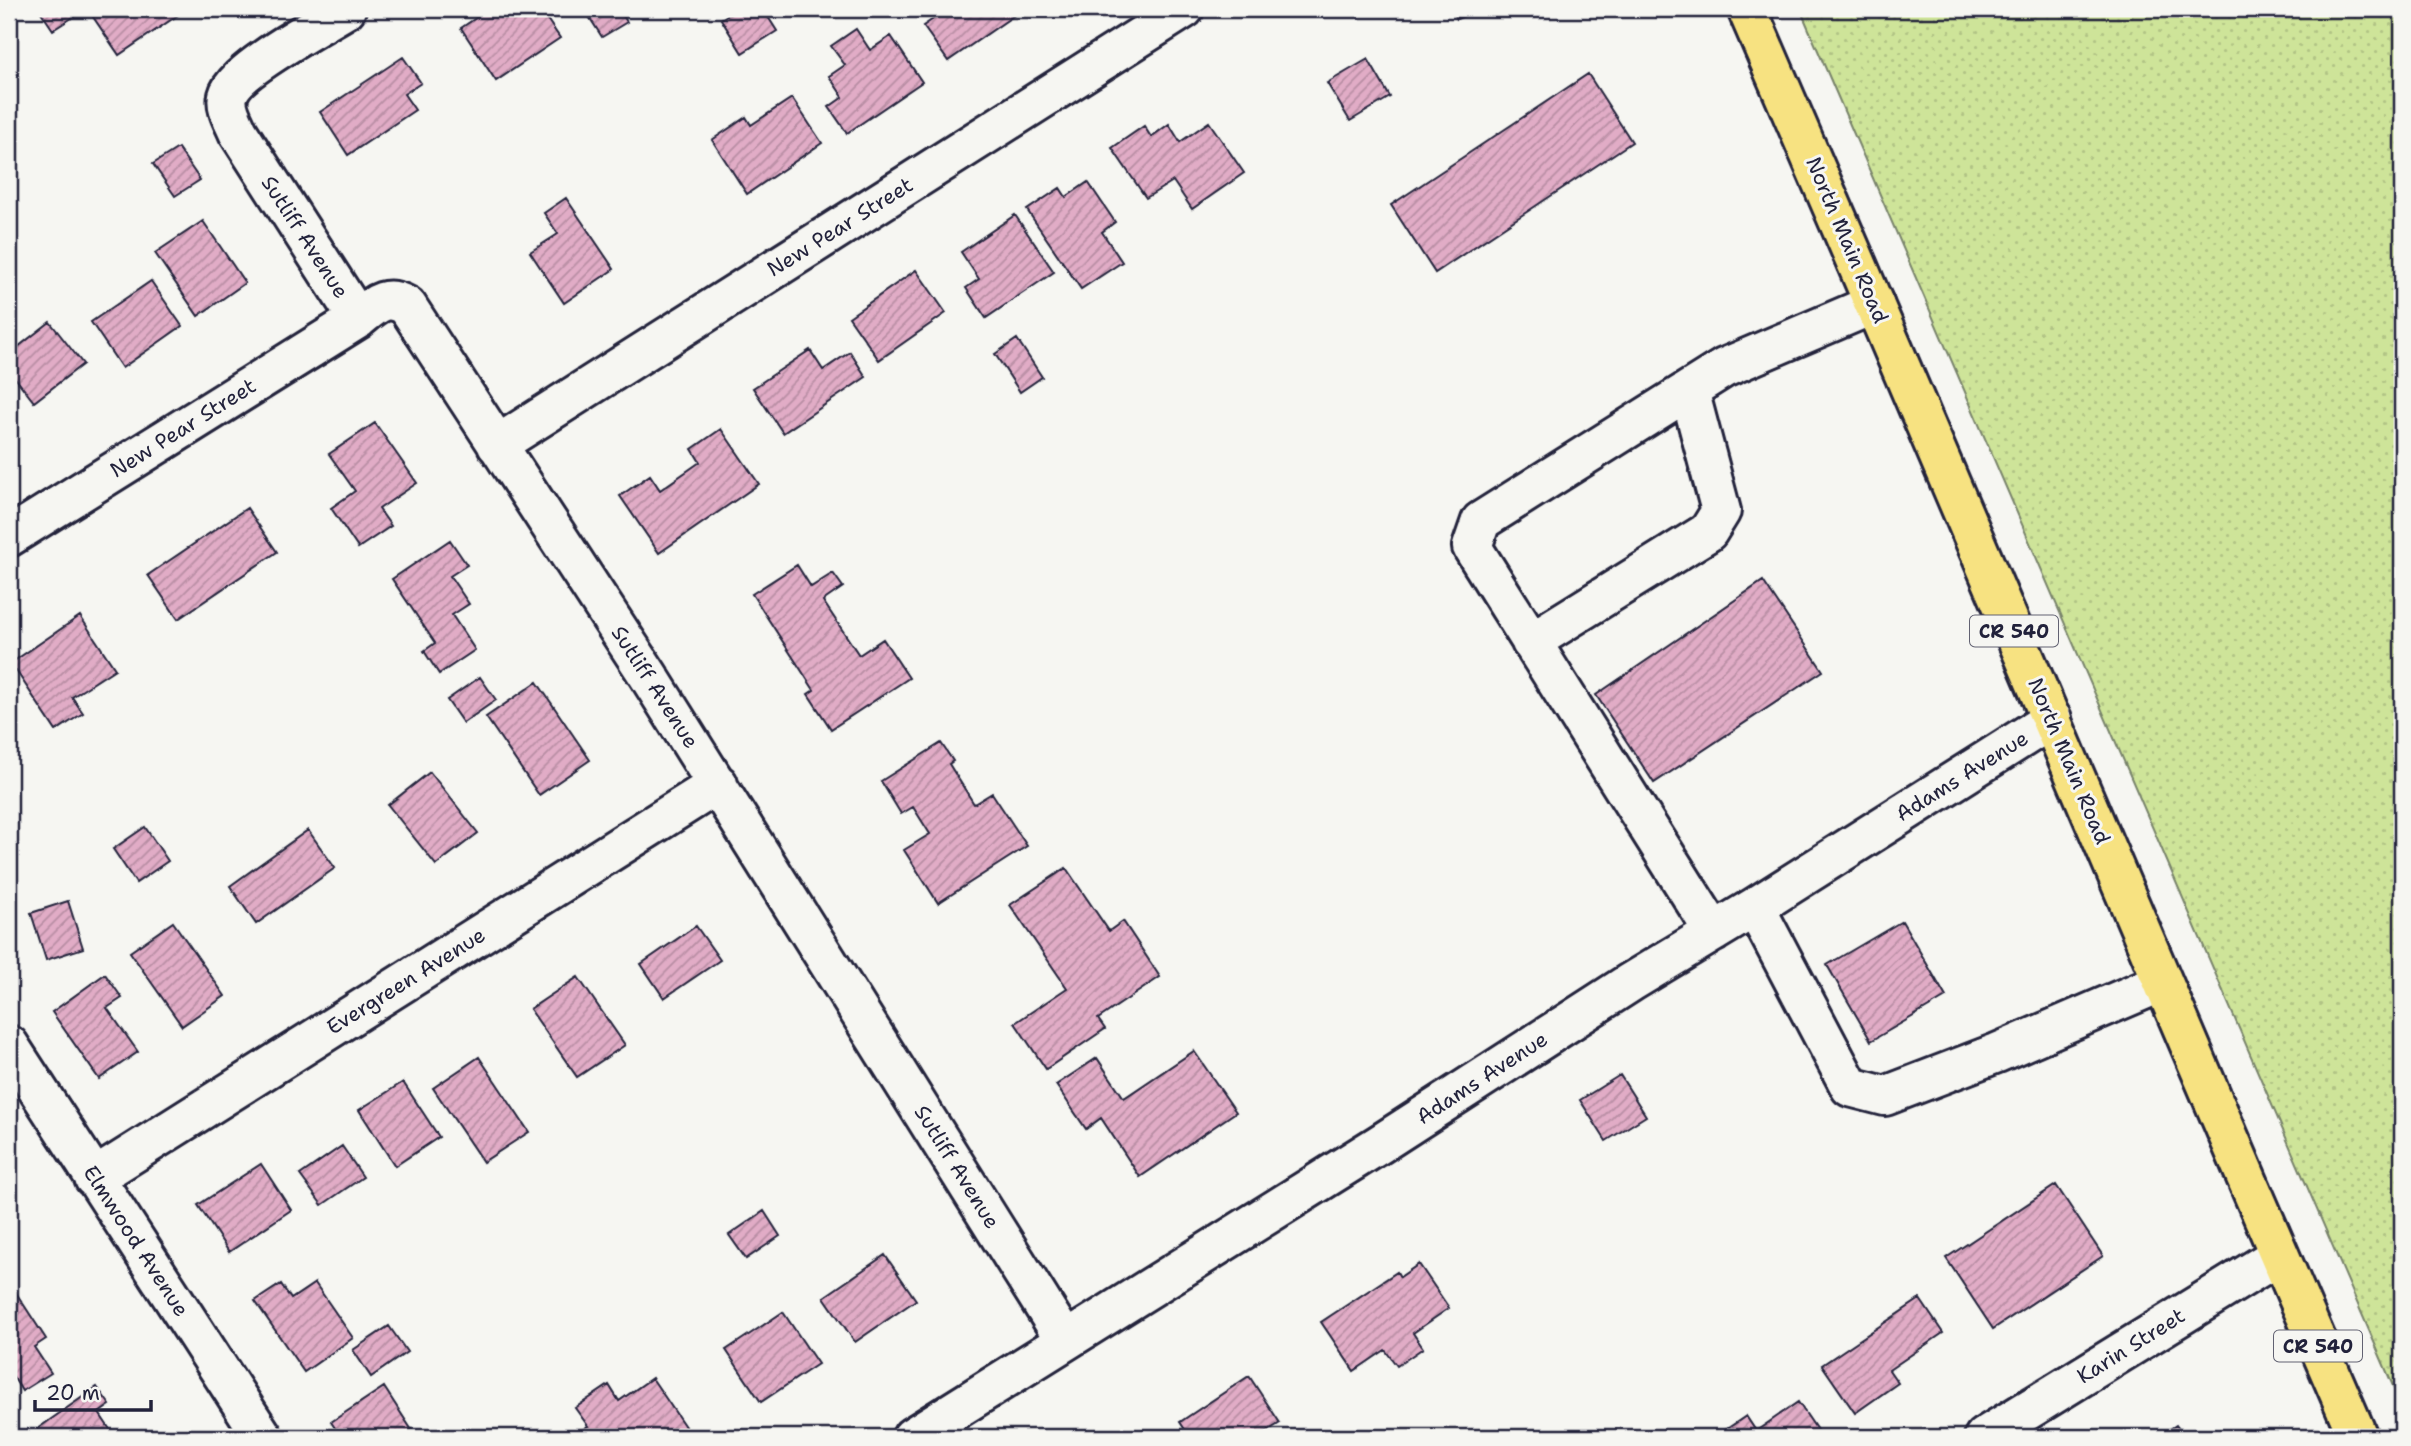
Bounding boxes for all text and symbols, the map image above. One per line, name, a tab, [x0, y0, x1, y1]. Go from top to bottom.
street label: North Main Road	[1799, 153, 1895, 327]
street label: Sutliff Avenue	[255, 170, 355, 304]
street label: New Pear Street	[762, 171, 918, 283]
street label: New Pear Street	[105, 372, 261, 484]
road number: CR 540	[1970, 616, 2058, 646]
street label: Sutliff Avenue	[605, 620, 705, 754]
street label: North Main Road	[2021, 674, 2117, 848]
street label: Adams Avenue	[1890, 724, 2034, 828]
street label: Evergreen Avenue	[321, 921, 491, 1041]
street label: Adams Avenue	[1411, 1025, 1553, 1131]
street label: Sutliff Avenue	[908, 1100, 1006, 1234]
street label: Elmwood Avenue	[77, 1160, 195, 1322]
street label: Karin Street	[2072, 1302, 2190, 1390]
road number: CR 540	[2274, 1330, 2362, 1362]
scale bar	[35, 1369, 150, 1413]
text: 20 m	[46, 1379, 100, 1407]

